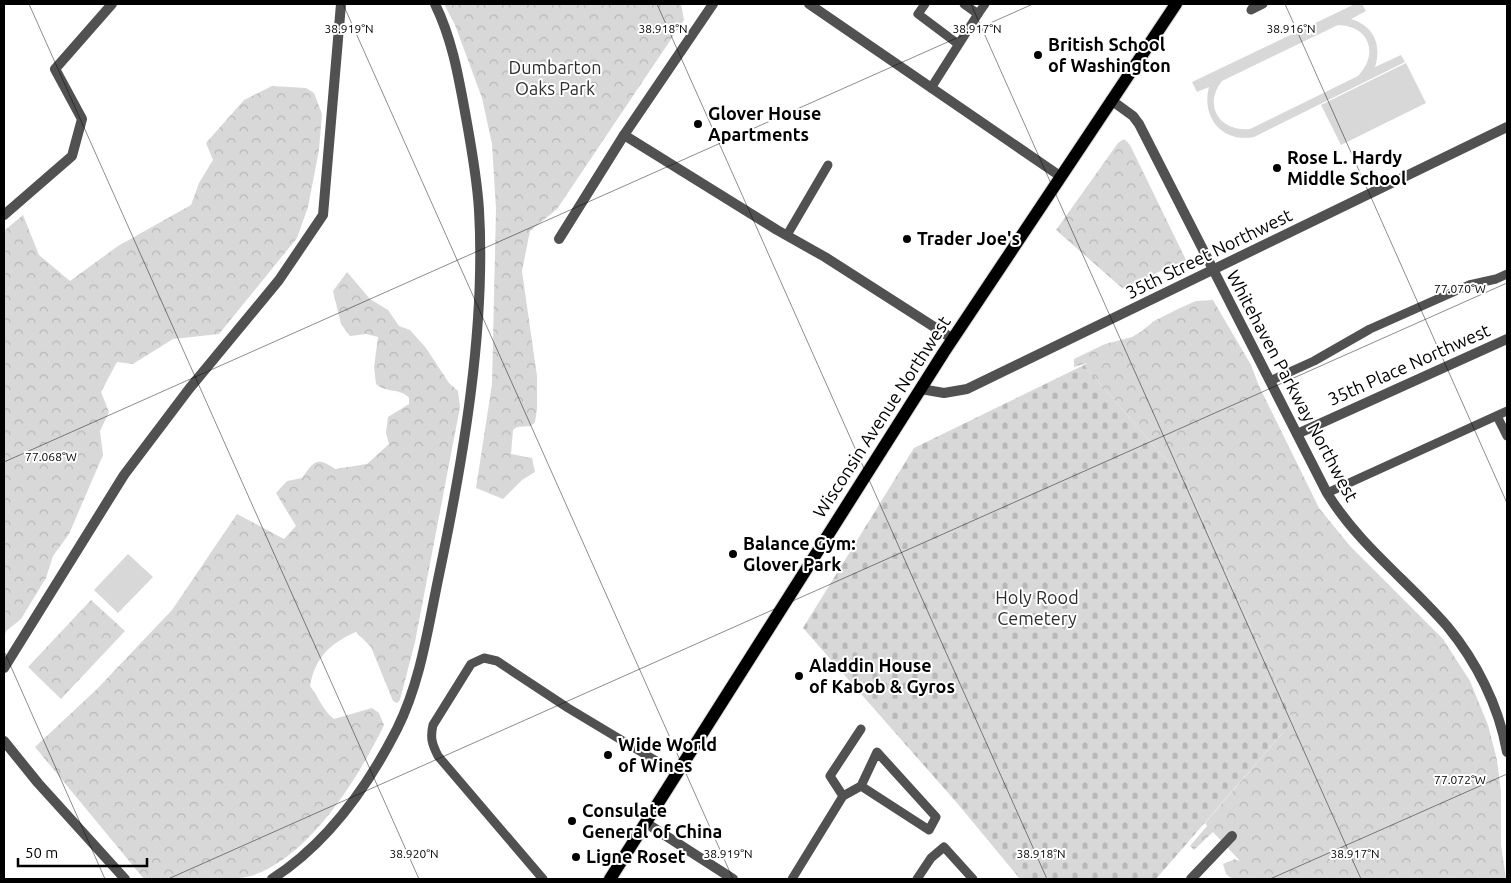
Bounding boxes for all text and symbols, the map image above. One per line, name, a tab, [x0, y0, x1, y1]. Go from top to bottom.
text: 38.919°N	[324, 22, 374, 35]
text: 38.918°N	[638, 22, 688, 35]
text: 38.917°N	[952, 22, 1002, 35]
text: 38.916°N	[1266, 22, 1316, 35]
place label: British School of Washington	[1048, 34, 1171, 75]
marker: British School of Washington	[1032, 49, 1044, 61]
park label: Dumbarton Oaks Park	[509, 57, 601, 98]
place label: Glover House Apartments	[708, 103, 821, 144]
marker: Glover House Apartments	[692, 118, 704, 130]
place label: Rose L. Hardy Middle School	[1287, 147, 1407, 188]
marker: Rose L. Hardy Middle School	[1271, 162, 1283, 174]
street label: 35th Street Northwest	[1122, 204, 1295, 302]
place label: Trader Joe's	[917, 228, 1020, 248]
marker: Trader Joe's	[901, 233, 913, 245]
street label: Whitehaven Parkway Northwest	[1223, 267, 1362, 505]
text: 77.070°W	[1434, 282, 1486, 295]
street label: Wisconsin Avenue Northwest	[809, 312, 954, 521]
street label: 35th Place Northwest	[1324, 319, 1493, 409]
text: 77.068°W	[25, 450, 77, 463]
place label: Balance Gym: Glover Park	[743, 533, 856, 574]
marker: Balance Gym: Glover Park	[727, 548, 739, 560]
park label: Holy Rood Cemetery	[995, 587, 1079, 628]
place label: Aladdin House of Kabob & Gyros	[809, 655, 955, 696]
marker: Aladdin House of Kabob & Gyros	[793, 670, 805, 682]
place label: Wide World of Wines	[618, 734, 717, 775]
marker: Wide World of Wines	[602, 749, 614, 761]
text: 77.072°W	[1434, 773, 1486, 786]
place label: Consulate General of China	[582, 800, 722, 841]
marker: Consulate General of China	[566, 815, 578, 827]
scale bar	[18, 836, 146, 868]
text: 50 m	[25, 844, 58, 861]
place label: Ligne Roset	[586, 846, 686, 866]
text: 38.920°N	[389, 847, 439, 860]
text: 38.919°N	[703, 847, 753, 860]
text: 38.918°N	[1016, 847, 1066, 860]
text: 38.917°N	[1330, 847, 1380, 860]
marker: Ligne Roset	[570, 851, 582, 863]

